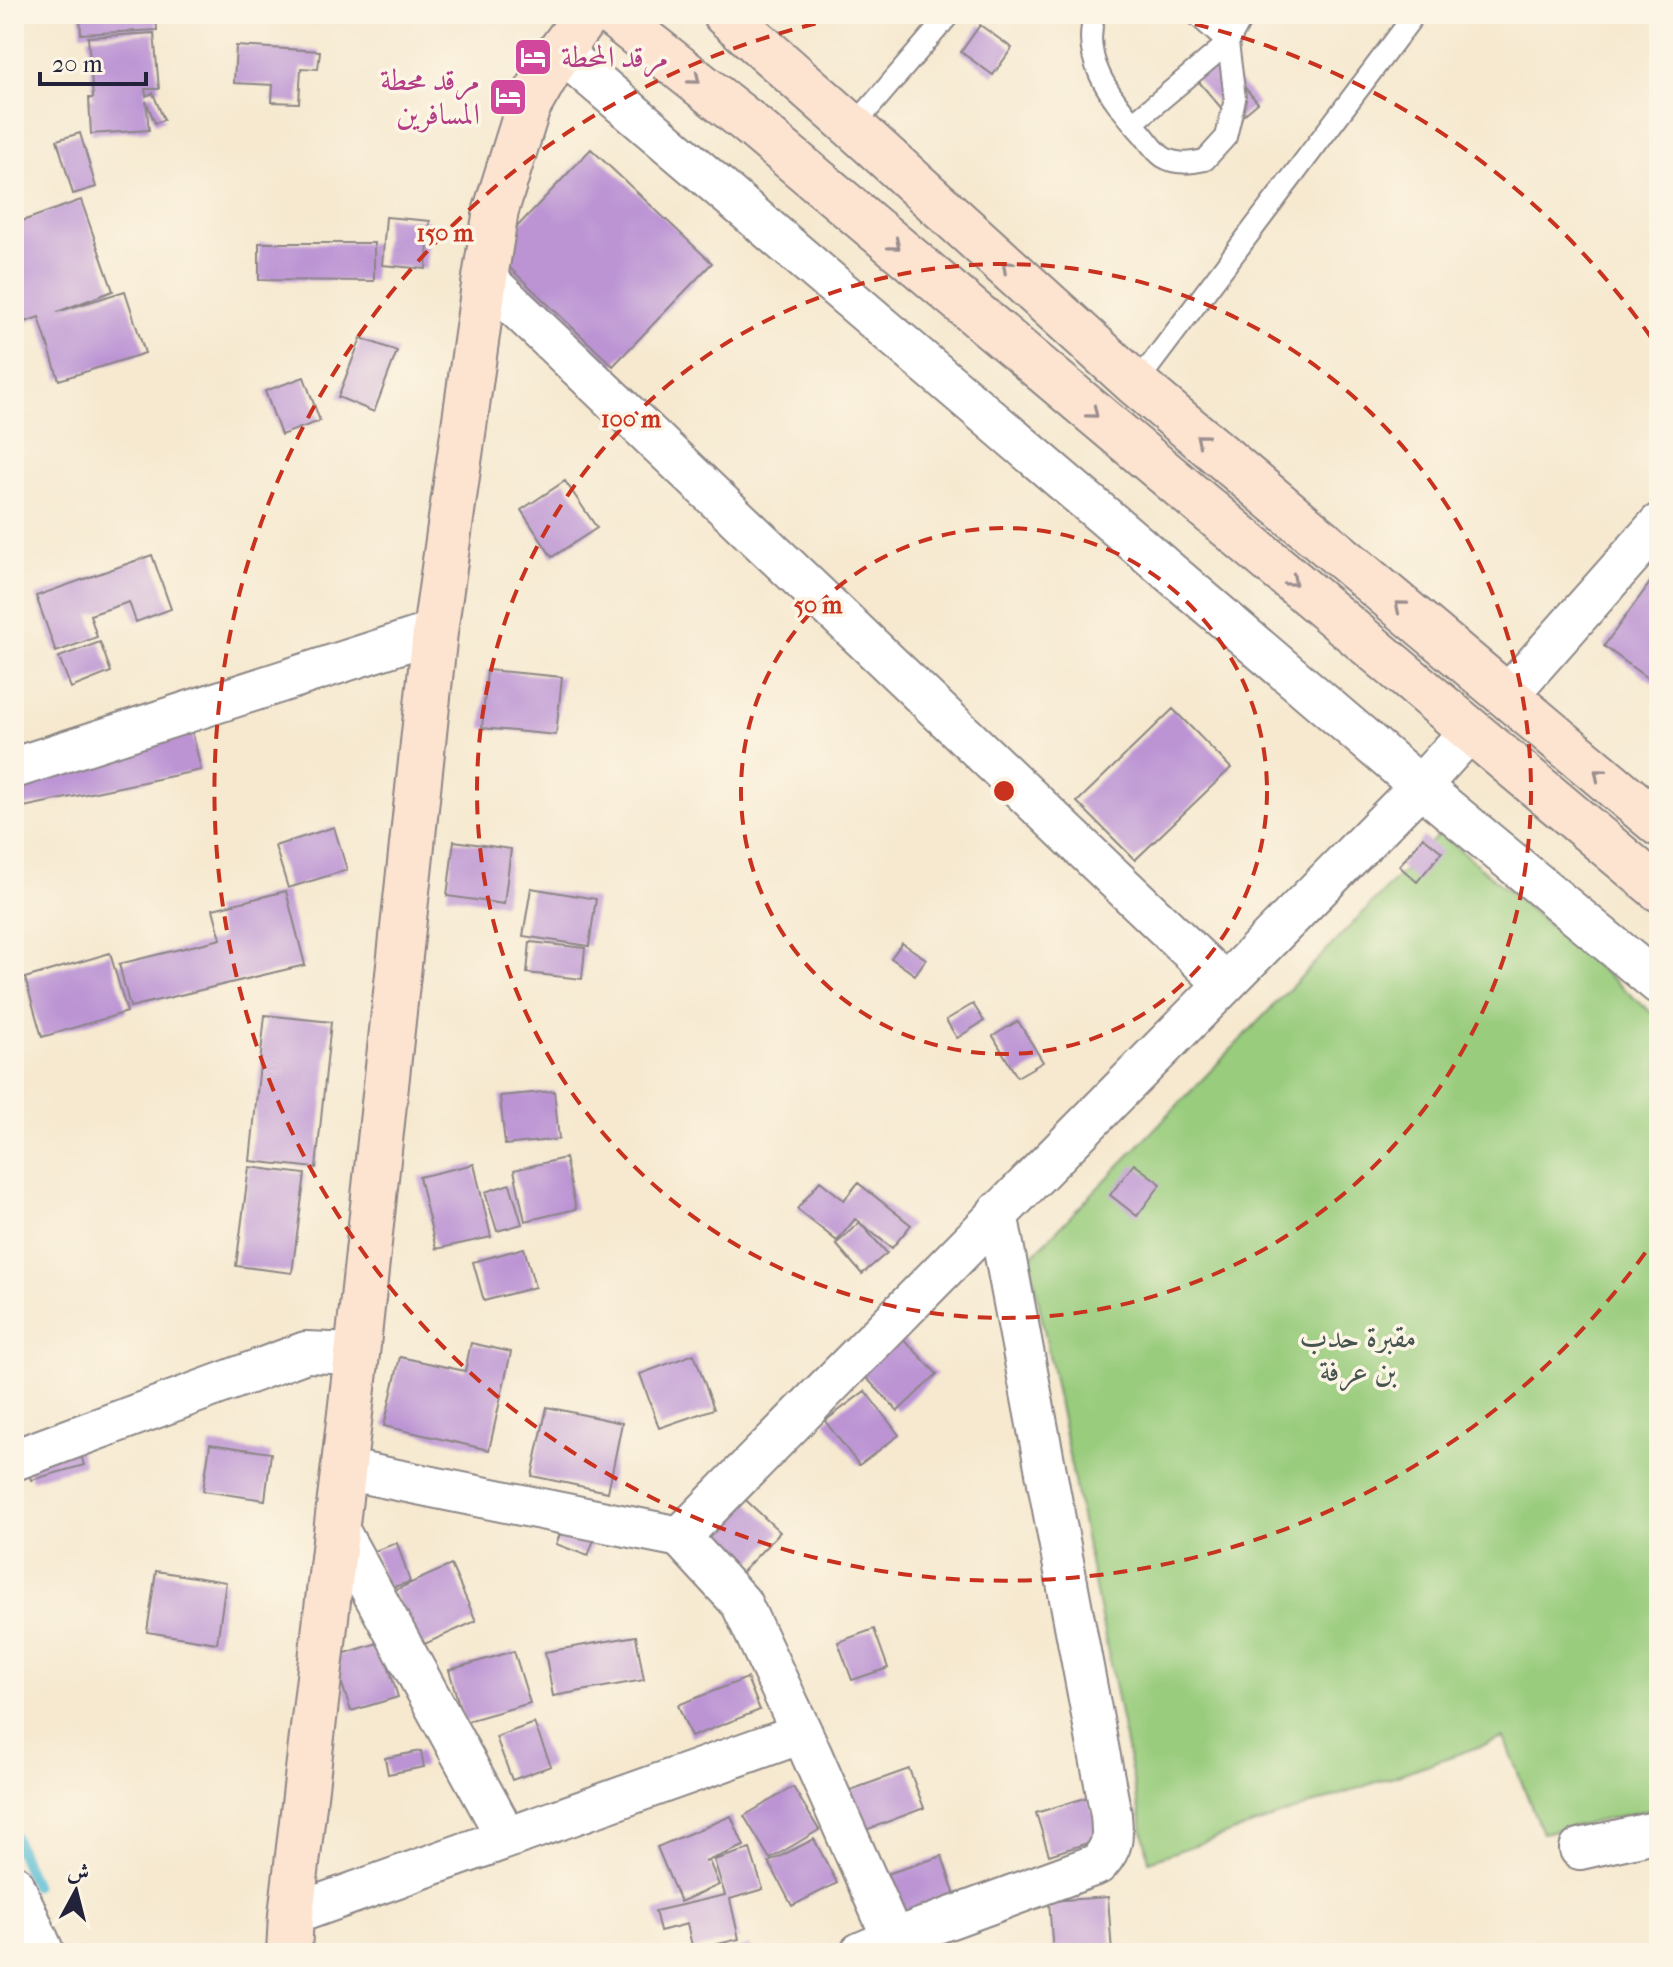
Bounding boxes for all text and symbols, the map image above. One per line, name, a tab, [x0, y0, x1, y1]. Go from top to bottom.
scale bar	[40, 36, 146, 86]
hotel icon: مرقد المحطة	[512, 36, 554, 78]
place label: مرقد المحطة	[561, 40, 668, 78]
text: 20 m	[52, 50, 103, 78]
place label: مرقد محطة المسافرين	[380, 63, 480, 133]
one-way arrow	[686, 69, 700, 84]
hotel icon: مرقد محطة المسافرين	[487, 76, 529, 118]
text: 150 m	[416, 219, 475, 247]
one-way arrow	[885, 235, 900, 250]
one-way arrow	[1001, 262, 1016, 276]
one-way arrow	[1084, 403, 1099, 418]
text: 100 m	[601, 405, 662, 433]
one-way arrow	[1196, 434, 1211, 449]
one-way arrow	[1283, 571, 1297, 586]
text: 50 m	[794, 591, 843, 619]
one-way arrow	[1395, 601, 1410, 616]
one-way arrow	[1594, 769, 1609, 783]
centre of rings	[990, 777, 1018, 805]
park label: مقبرة حدب بن عرفة	[1299, 1320, 1417, 1392]
north arrow	[36, 1851, 116, 1931]
text: ش	[66, 1858, 91, 1886]

